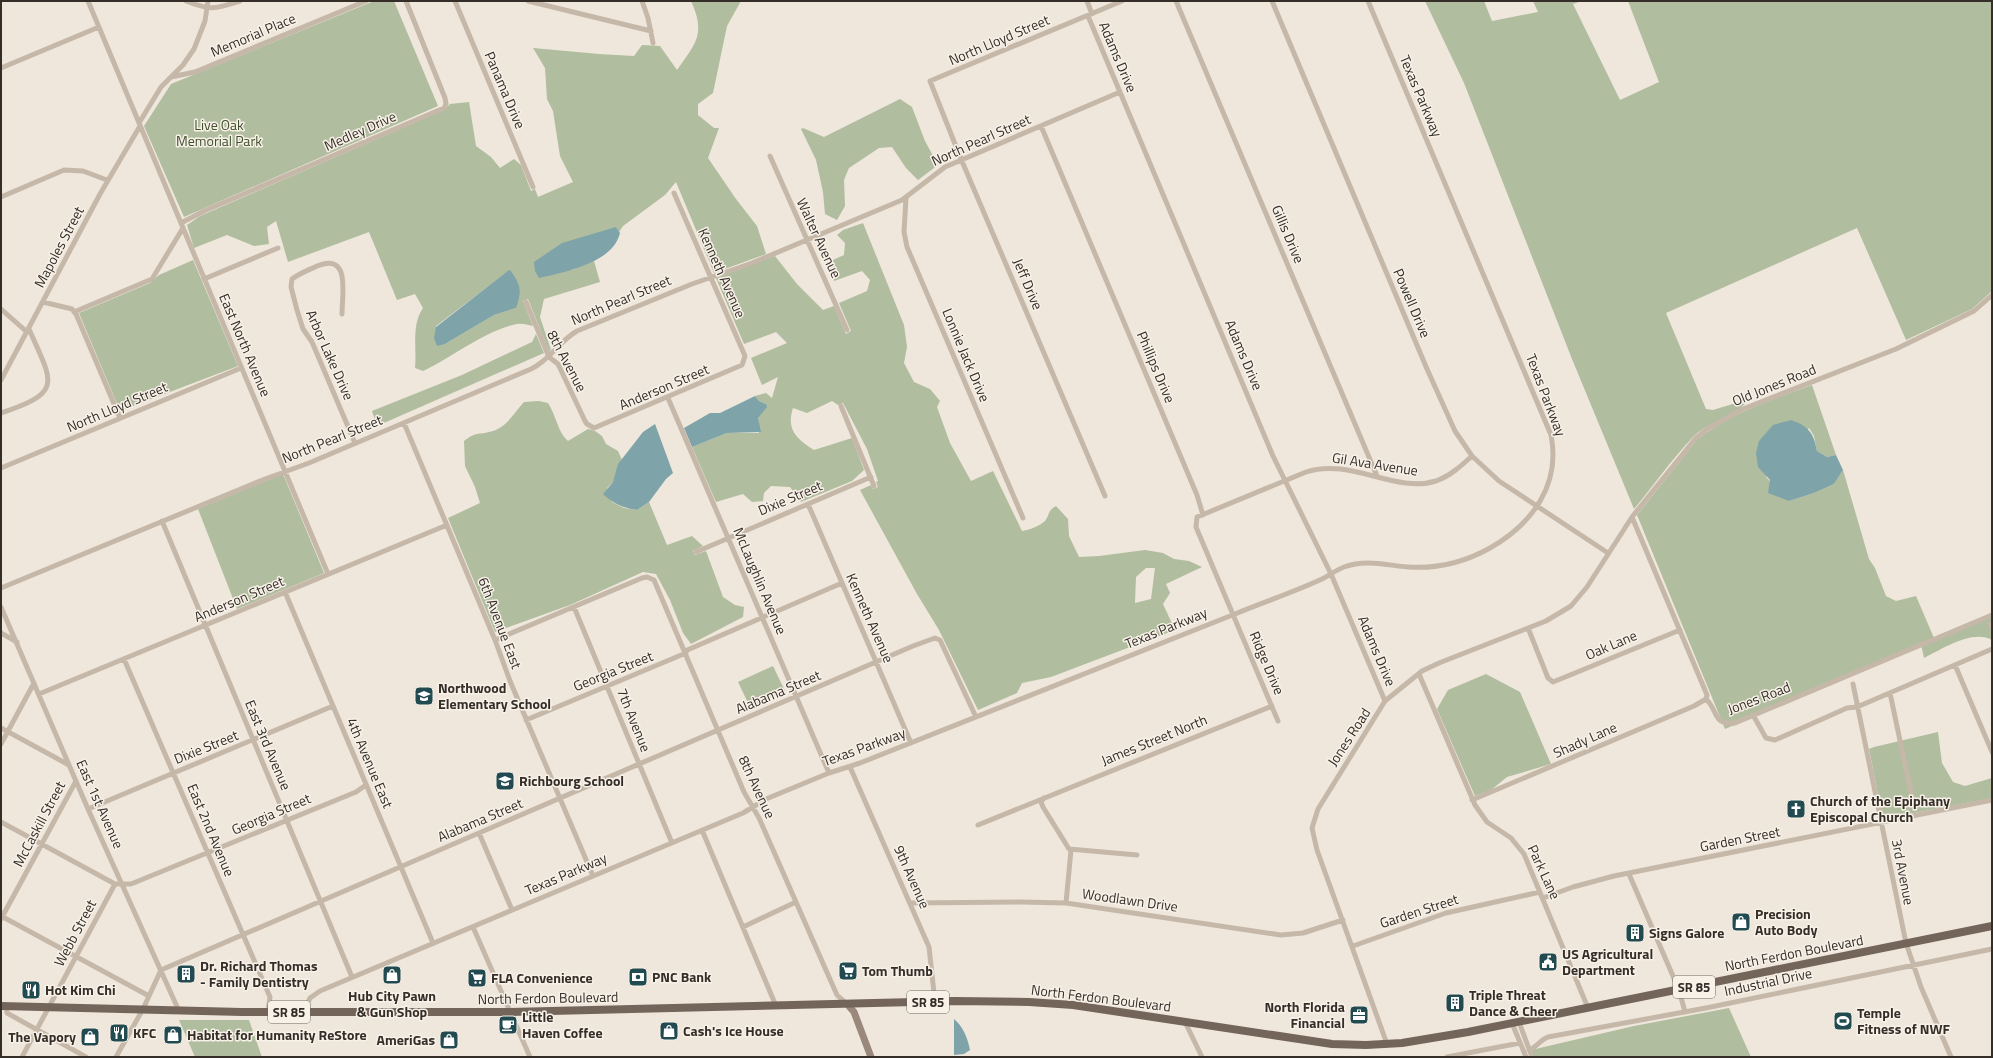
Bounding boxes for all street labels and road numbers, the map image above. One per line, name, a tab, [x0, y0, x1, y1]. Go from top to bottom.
street label: Memorial Place	[207, 7, 299, 62]
street label: North Lloyd Street	[945, 9, 1052, 70]
street label: Adams Drive	[1094, 18, 1143, 95]
street label: Panama Drive	[480, 48, 531, 132]
street label: Texas Parkway	[1395, 52, 1448, 140]
street label: Medley Drive	[320, 105, 399, 156]
street label: North Pearl Street	[928, 108, 1034, 171]
street label: Walter Avenue	[792, 194, 847, 281]
street label: Gillis Drive	[1267, 201, 1310, 266]
street label: Mapoles Street	[28, 202, 89, 291]
street label: Kenneth Avenue	[693, 225, 752, 321]
street label: Jeff Drive	[1008, 255, 1049, 313]
street label: Powell Drive	[1388, 265, 1436, 341]
street label: North Pearl Street	[568, 269, 674, 330]
street label: East North Avenue	[214, 290, 277, 400]
street label: Lonnie Jack Drive	[937, 305, 996, 405]
street label: Arbor Lake Drive	[301, 306, 360, 403]
street label: Adams Drive	[1220, 316, 1269, 393]
street label: 8th Avenue	[542, 326, 592, 395]
street label: Phillips Drive	[1132, 328, 1181, 406]
street label: Texas Parkway	[1521, 350, 1572, 439]
street label: Anderson Street	[616, 358, 712, 415]
street label: Old Jones Road	[1729, 358, 1819, 411]
street label: North Lloyd Street	[63, 376, 170, 437]
street label: North Pearl Street	[278, 409, 385, 468]
street label: Gil Ava Avenue	[1331, 446, 1419, 481]
street label: Dixie Street	[755, 475, 825, 520]
street label: McLaughlin Avenue	[728, 524, 792, 638]
street label: Anderson Street	[191, 570, 287, 627]
street label: Kenneth Avenue	[841, 570, 900, 666]
street label: 6th Avenue East	[473, 574, 528, 672]
street label: Texas Parkway	[1122, 601, 1210, 654]
street label: Adams Drive	[1353, 612, 1402, 689]
street label: Oak Lane	[1582, 624, 1640, 665]
street label: Ridge Drive	[1245, 628, 1290, 698]
street label: Georgia Street	[570, 645, 656, 696]
street label: Alabama Street	[732, 664, 824, 719]
street label: Jones Road	[1724, 676, 1793, 719]
street label: 7th Avenue	[612, 685, 657, 755]
street label: East 3rd Avenue	[240, 696, 297, 793]
street label: Jones Road	[1322, 703, 1375, 770]
street label: James Street North	[1098, 709, 1210, 770]
street label: 4th Avenue East	[342, 714, 399, 811]
street label: Shady Lane	[1550, 716, 1620, 763]
street label: Texas Parkway	[819, 722, 909, 771]
street label: Dixie Street	[170, 724, 241, 769]
street label: 8th Avenue	[734, 752, 781, 822]
street label: East 1st Avenue	[71, 756, 129, 852]
street label: McCaskill Street	[7, 777, 70, 870]
street label: East 2nd Avenue	[182, 780, 240, 879]
street label: Georgia Street	[228, 787, 314, 840]
street label: Alabama Street	[434, 792, 526, 847]
street label: Garden Street	[1698, 820, 1782, 857]
street label: 3rd Avenue	[1887, 837, 1920, 907]
street label: Park Lane	[1523, 841, 1566, 903]
street label: 9th Avenue	[889, 842, 936, 912]
street label: Texas Parkway	[522, 847, 610, 900]
street label: Woodlawn Drive	[1081, 882, 1179, 917]
street label: Garden Street	[1377, 888, 1461, 933]
street label: Webb Street	[48, 895, 101, 970]
street label: North Ferdon Boulevard	[1723, 929, 1865, 976]
street label: Industrial Drive	[1722, 962, 1814, 1001]
road number: SR 85	[1673, 976, 1715, 998]
street label: North Ferdon Boulevard	[1030, 979, 1172, 1017]
street label: North Ferdon Boulevard	[477, 986, 619, 1009]
road number: SR 85	[907, 991, 949, 1013]
road number: SR 85	[268, 1001, 310, 1023]

